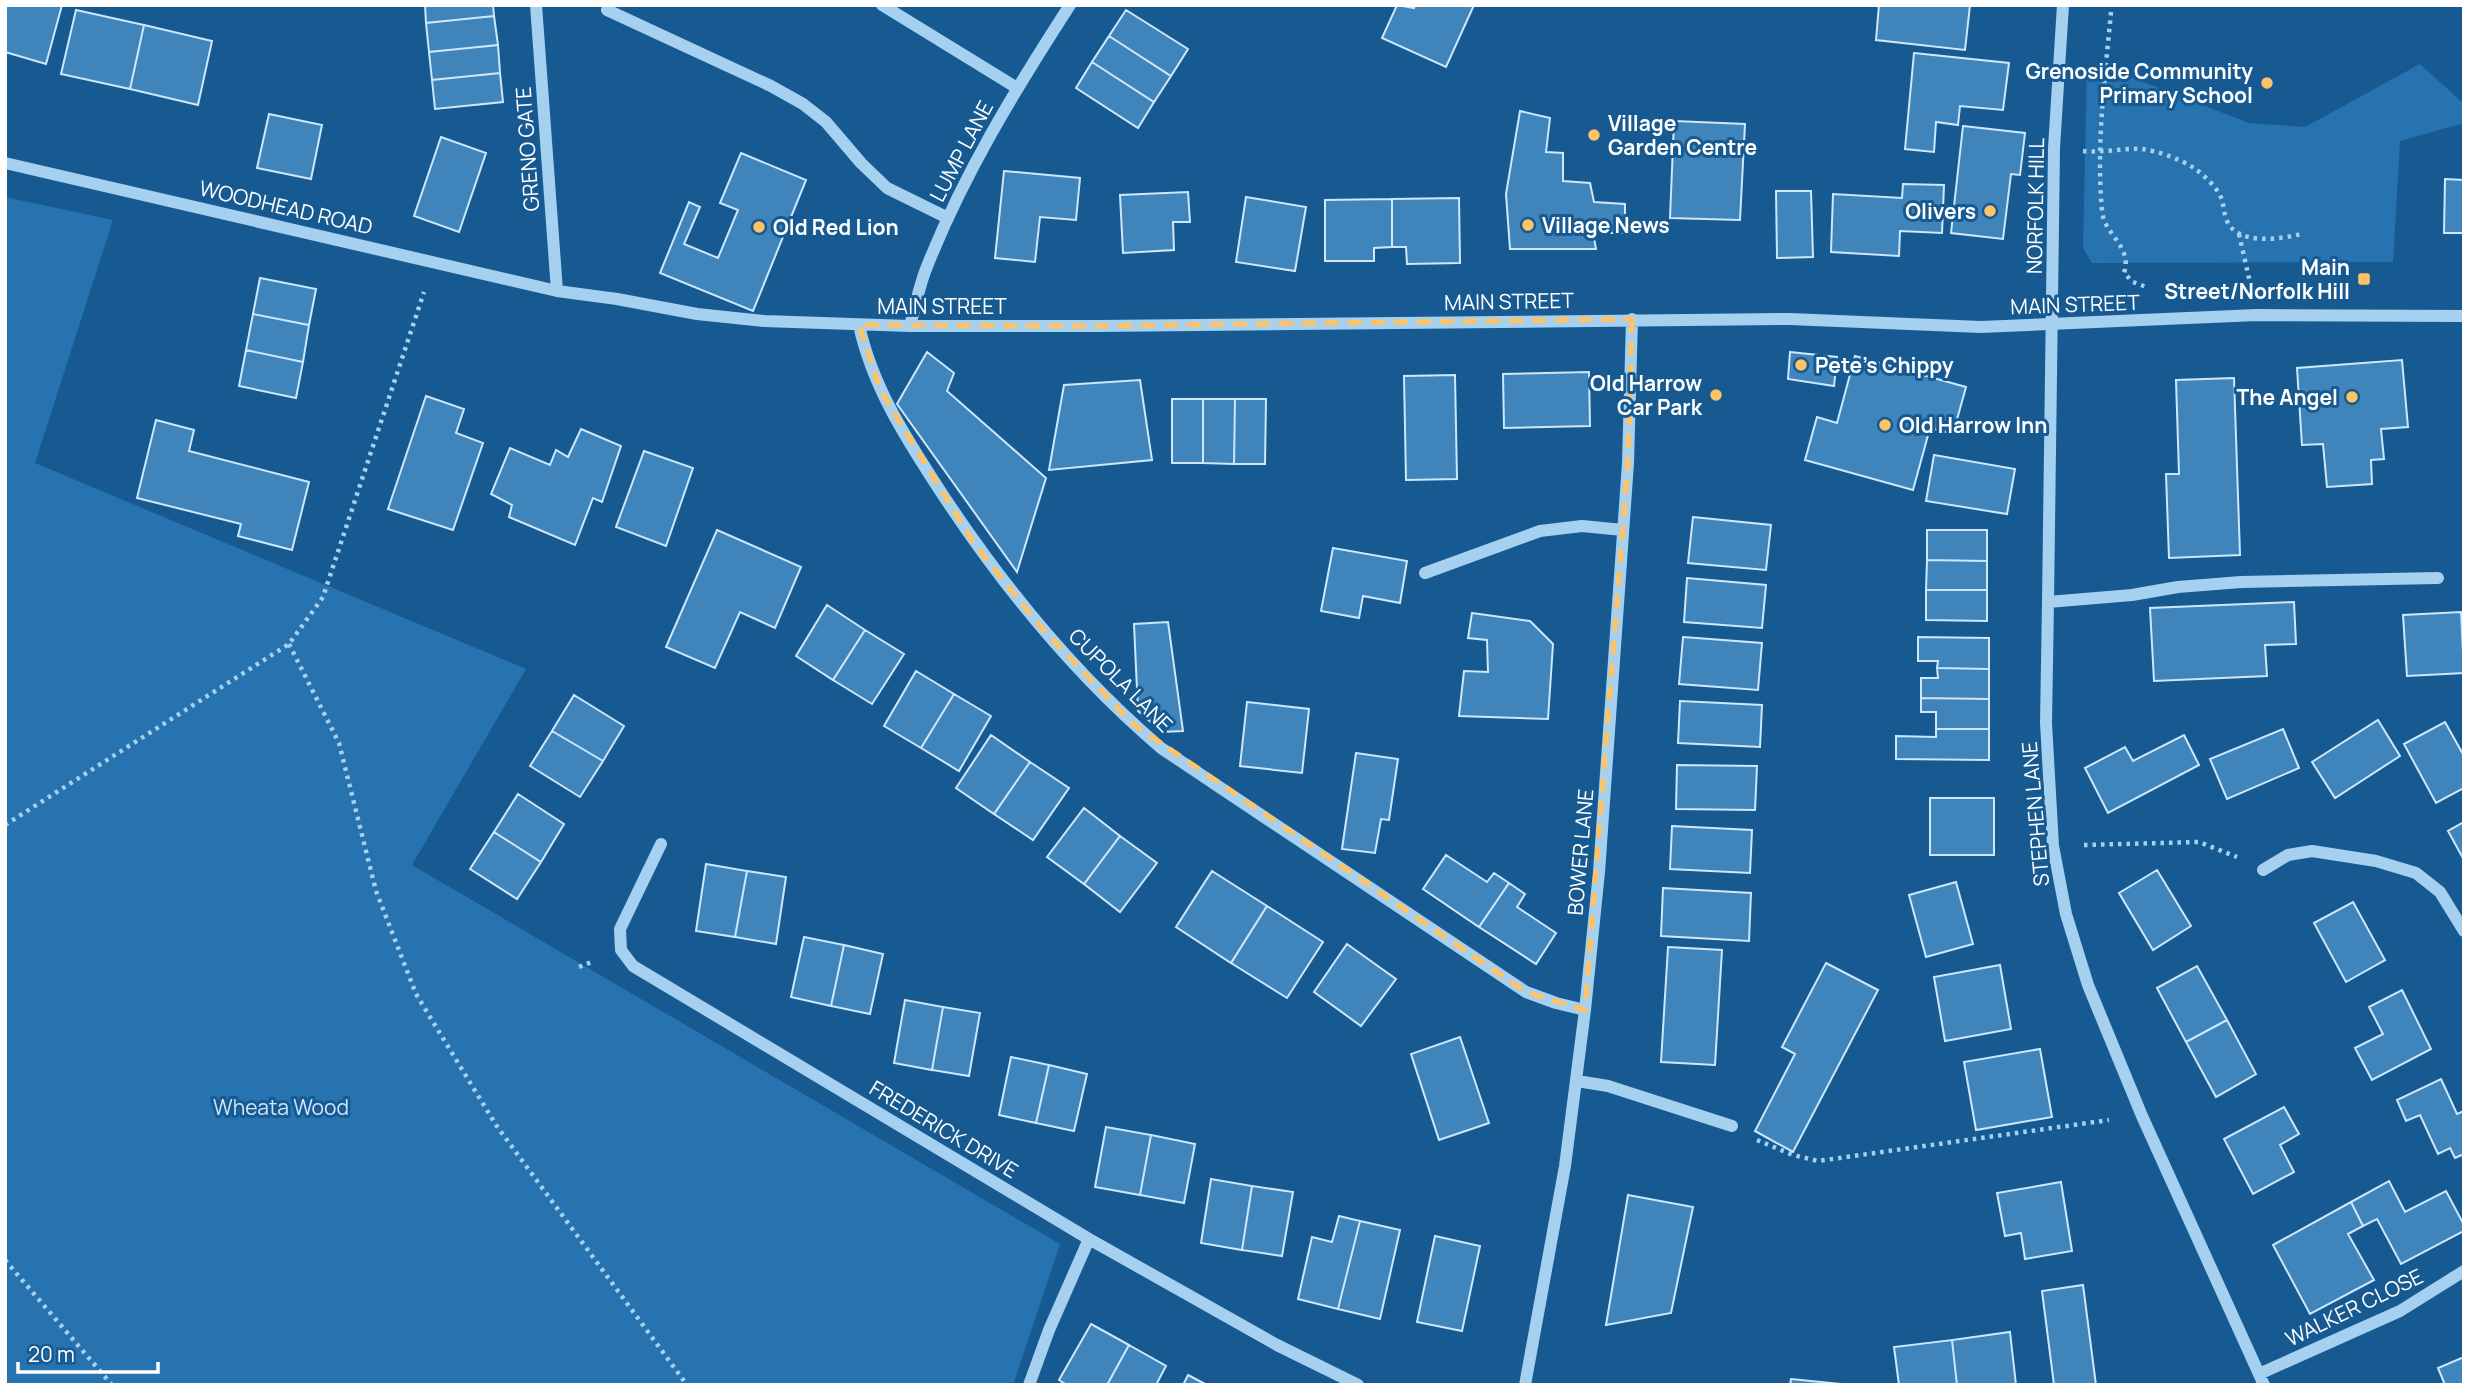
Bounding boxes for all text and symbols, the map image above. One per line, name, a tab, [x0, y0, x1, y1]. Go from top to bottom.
place label: Grenoside Community Primary School	[2025, 57, 2253, 109]
marker: Grenoside Community Primary School	[2259, 75, 2275, 91]
street label: GRENO GATE	[509, 86, 545, 212]
street label: LUMP LANE	[923, 96, 999, 206]
place label: Village Garden Centre	[1608, 109, 1757, 161]
marker: Village Garden Centre	[1586, 127, 1602, 143]
street label: NORFOLK HILL	[2020, 137, 2050, 274]
street label: WOODHEAD ROAD	[197, 173, 375, 241]
place label: Olivers	[1905, 197, 1976, 225]
marker: Olivers	[1982, 203, 1998, 219]
place label: Village News	[1542, 211, 1670, 239]
place label: Old Red Lion	[773, 213, 899, 241]
marker: Village News	[1520, 217, 1536, 233]
marker: Old Red Lion	[751, 219, 767, 235]
place label: Main Street/Norfolk Hill	[2164, 253, 2350, 305]
marker: Main Street/Norfolk Hill	[2356, 271, 2372, 287]
street label: MAIN STREET	[1444, 286, 1575, 316]
street label: MAIN STREET	[2010, 288, 2141, 320]
street label: MAIN STREET	[877, 292, 1007, 320]
place label: Pete’s Chippy	[1815, 351, 1954, 379]
marker: Pete’s Chippy	[1793, 357, 1809, 373]
place label: Old Harrow Car Park	[1590, 369, 1703, 421]
place label: The Angel	[2237, 383, 2338, 411]
marker: Old Harrow Car Park	[1708, 387, 1724, 403]
marker: The Angel	[2344, 389, 2360, 405]
place label: Old Harrow Inn	[1899, 411, 2047, 439]
marker: Old Harrow Inn	[1877, 417, 1893, 433]
street label: CUPOLA LANE	[1063, 622, 1179, 738]
street label: STEPHEN LANE	[2015, 740, 2055, 888]
street label: BOWER LANE	[1561, 788, 1599, 916]
street label: FREDERICK DRIVE	[865, 1074, 1023, 1184]
park label: Wheata Wood	[213, 1093, 349, 1121]
street label: WALKER CLOSE	[2281, 1262, 2427, 1352]
scale bar	[18, 1330, 158, 1374]
text: 20 m	[28, 1340, 75, 1368]

